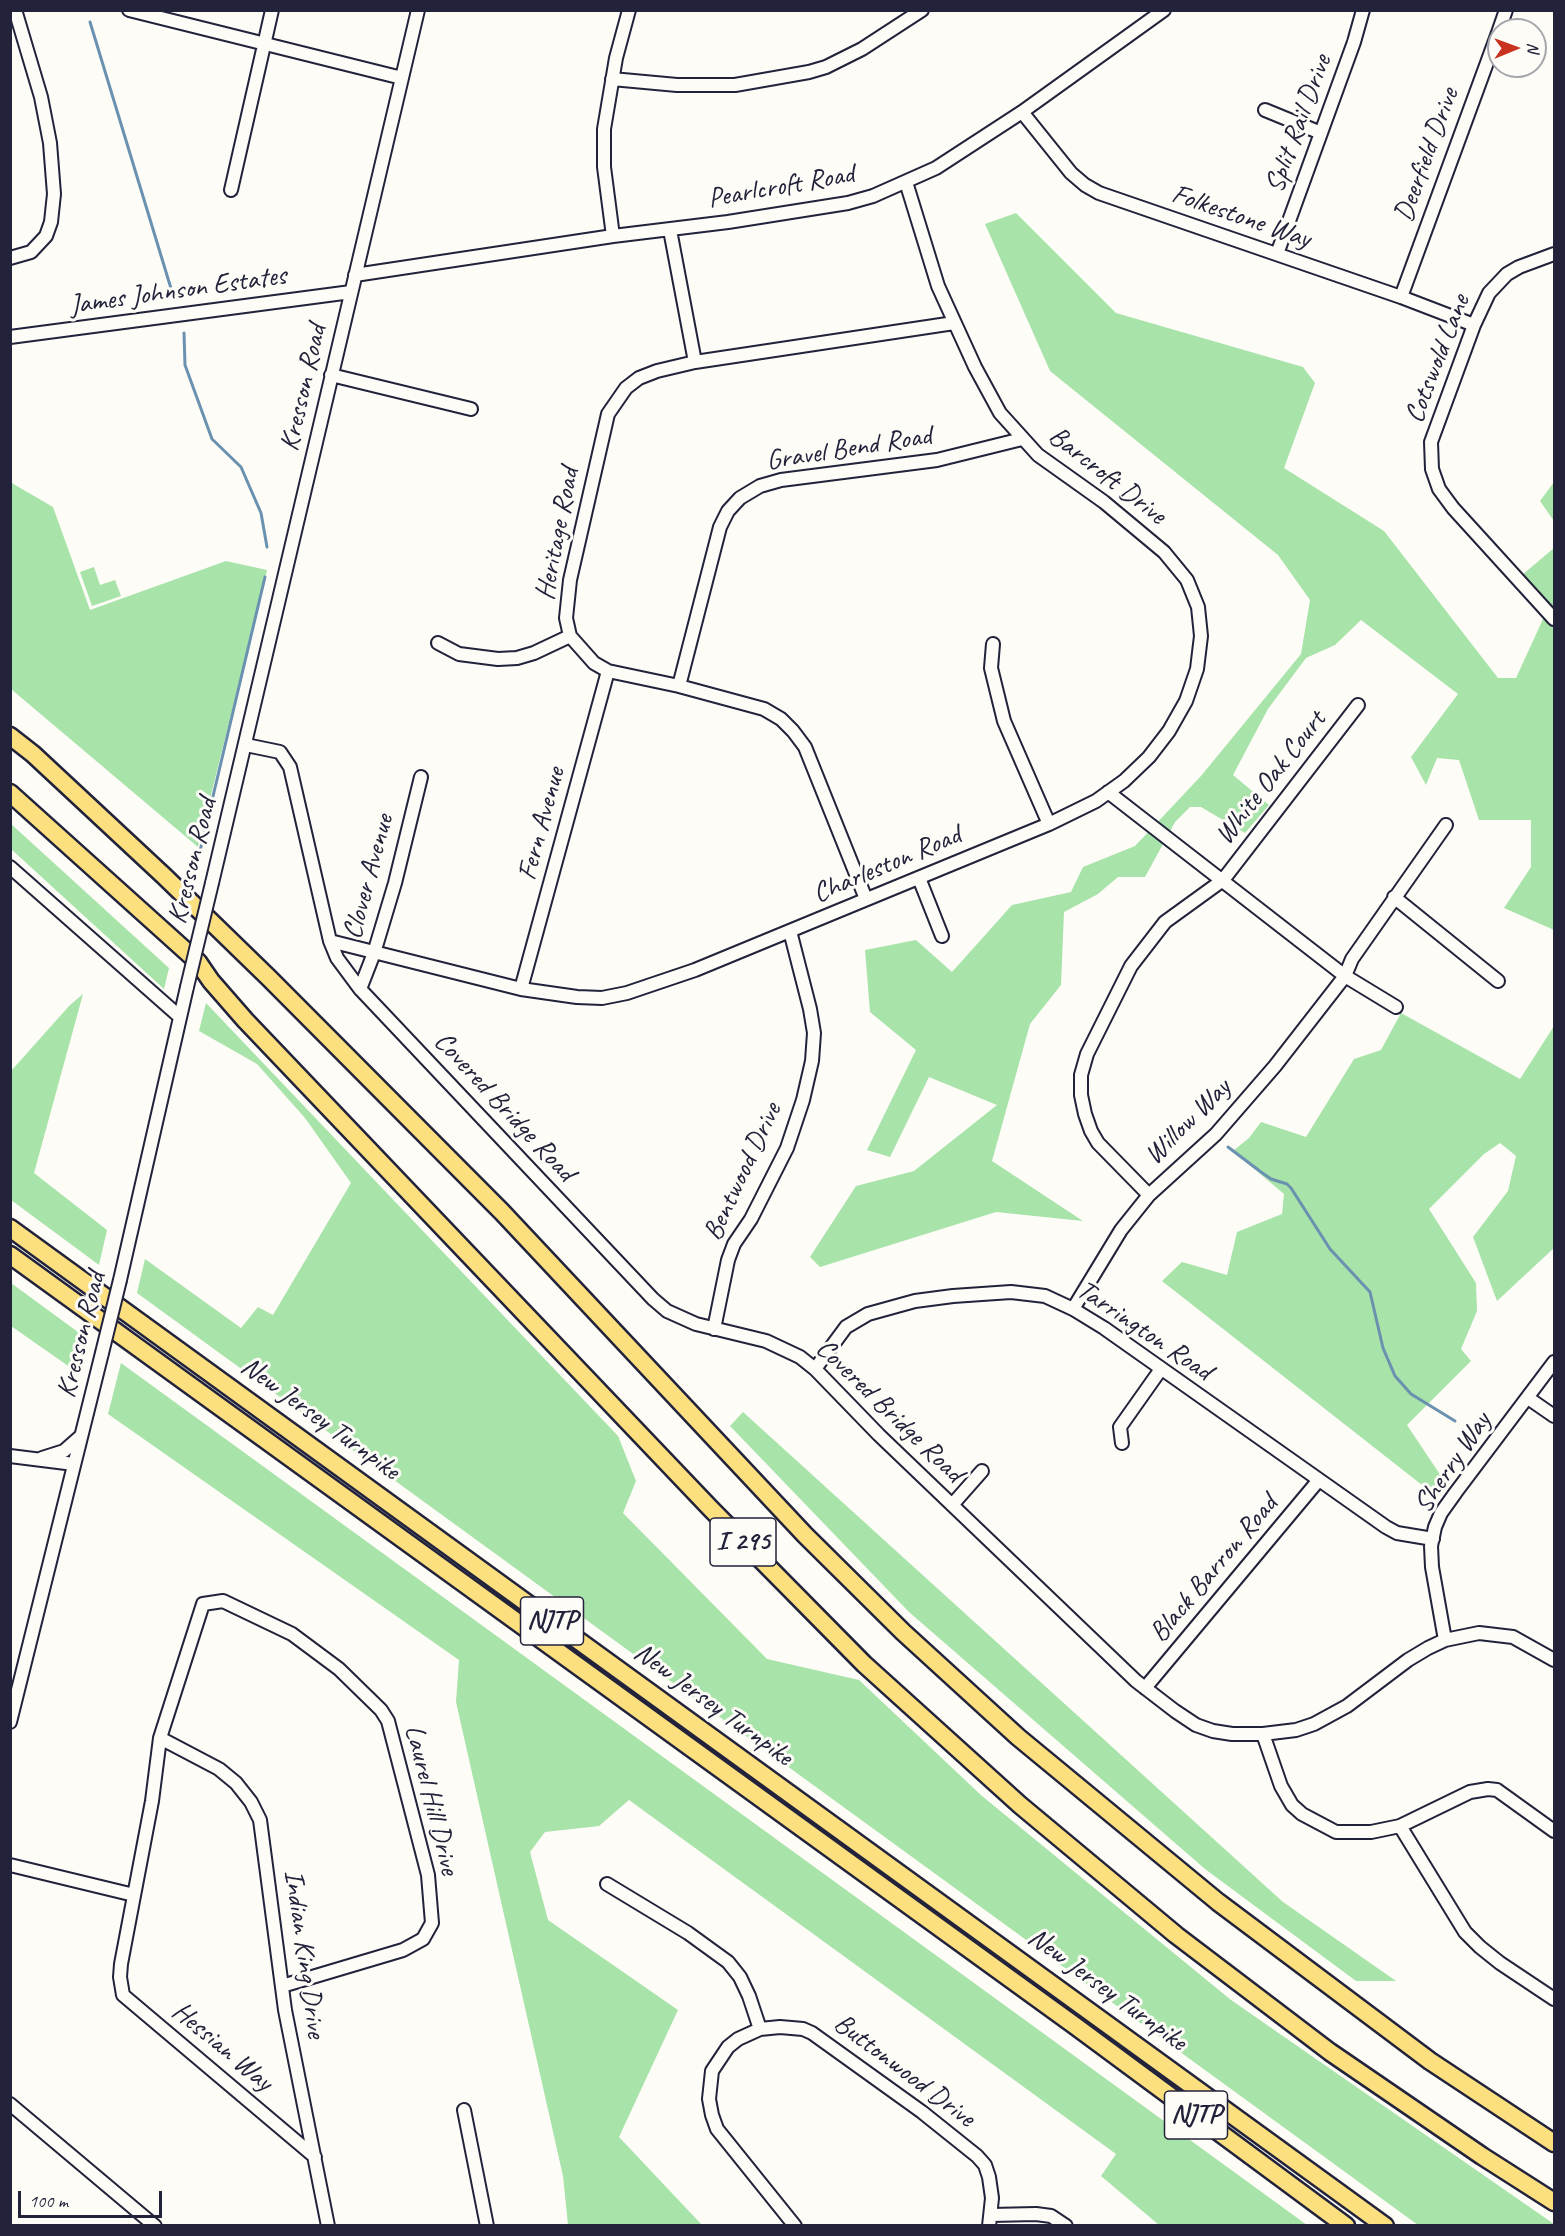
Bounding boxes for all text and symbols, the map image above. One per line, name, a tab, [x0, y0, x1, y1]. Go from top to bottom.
north arrow	[1487, 18, 1547, 78]
text: N	[1523, 43, 1543, 53]
street label: Split Rail Drive	[1259, 50, 1339, 198]
street label: Deerfield Drive	[1387, 84, 1467, 226]
street label: Pearlcroft Road	[705, 158, 857, 216]
street label: Folkestone Way	[1167, 178, 1315, 256]
street label: James Johnson Estates	[68, 259, 288, 323]
street label: Cotswold Lane	[1398, 290, 1478, 428]
street label: Kresson Road	[273, 322, 335, 454]
street label: Gravel Bend Road	[764, 419, 934, 479]
street label: Barcroft Drive	[1041, 420, 1173, 532]
street label: Heritage Road	[529, 465, 587, 603]
street label: White Oak Court	[1208, 704, 1334, 852]
street label: Fern Avenue	[511, 764, 573, 884]
street label: Kresson Road	[161, 795, 225, 927]
street label: Clover Avenue	[336, 811, 402, 943]
street label: Charleston Road	[808, 819, 966, 911]
street label: Covered Bridge Road	[426, 1025, 582, 1189]
street label: Willow Way	[1138, 1072, 1238, 1172]
street label: Bentwood Drive	[697, 1098, 789, 1246]
street label: Kresson Road	[50, 1269, 114, 1401]
street label: Tarrington Road	[1070, 1273, 1218, 1389]
street label: Covered Bridge Road	[808, 1332, 970, 1490]
street label: New Jersey Turnpike	[234, 1350, 406, 1488]
street label: Sherry Way	[1407, 1406, 1499, 1520]
street label: Black Barron Road	[1143, 1489, 1285, 1649]
road number: I 295	[710, 1518, 776, 1566]
road number: NJTP	[520, 1597, 584, 1645]
street label: New Jersey Turnpike	[627, 1636, 799, 1774]
street label: Laurel Hill Drive	[396, 1722, 466, 1878]
street label: Indian King Drive	[276, 1868, 332, 2040]
street label: New Jersey Turnpike	[1021, 1921, 1193, 2059]
street label: Hessian Way	[165, 1995, 279, 2099]
street label: Buttonwood Drive	[827, 2007, 981, 2135]
road number: NJTP	[1164, 2091, 1228, 2139]
scale bar	[21, 2179, 165, 2217]
text: 100 m	[29, 2190, 68, 2212]

